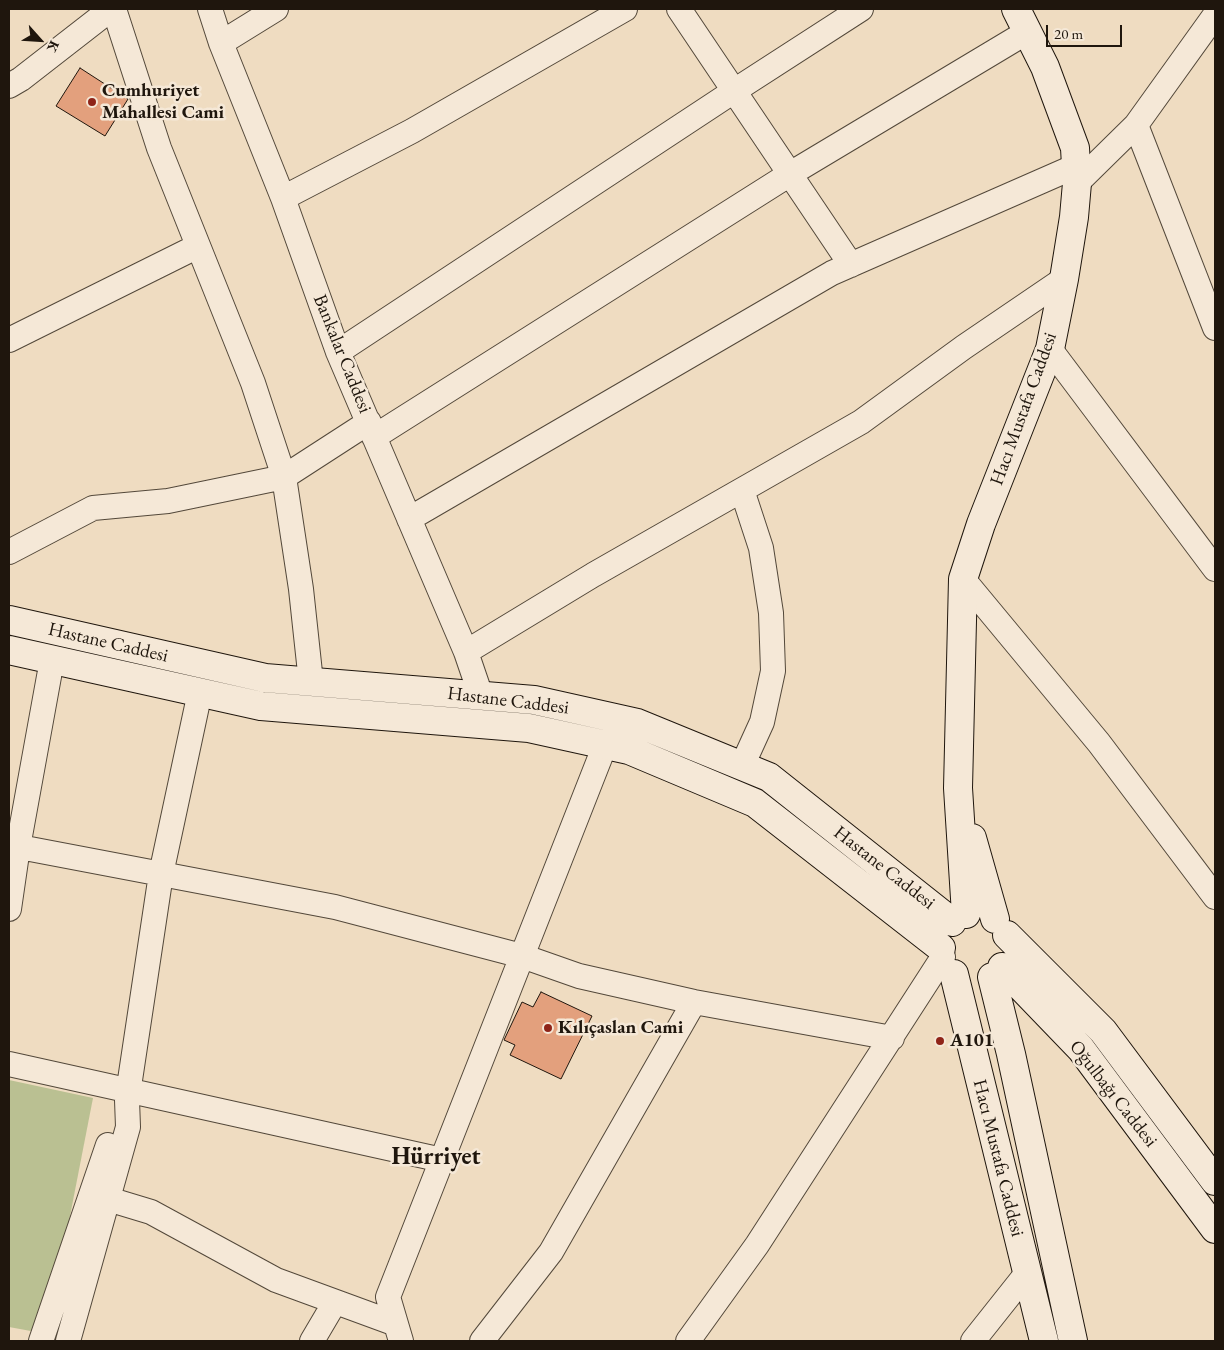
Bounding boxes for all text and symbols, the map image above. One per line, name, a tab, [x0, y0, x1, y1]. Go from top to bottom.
north arrow	[15, 15, 65, 65]
scale bar	[1049, 15, 1125, 47]
text: 20 m	[1054, 24, 1083, 43]
text: K	[43, 38, 64, 55]
place label: Cumhuriyet Mahallesi Cami	[102, 80, 224, 124]
marker: Cumhuriyet Mahallesi Cami	[86, 96, 98, 108]
street label: Bankalar Caddesi	[308, 291, 376, 417]
street label: Hacı Mustafa Caddesi	[986, 329, 1062, 489]
street label: Hastane Caddesi	[46, 618, 170, 668]
street label: Hastane Caddesi	[446, 682, 570, 720]
street label: Hastane Caddesi	[829, 821, 939, 915]
place label: Kılıçaslan Cami	[558, 1017, 683, 1039]
marker: Kılıçaslan Cami	[542, 1022, 554, 1034]
place label: A101	[950, 1030, 994, 1052]
marker: A101	[934, 1035, 946, 1047]
street label: Oğulbağı Caddesi	[1064, 1036, 1162, 1152]
street label: Hacı Mustafa Caddesi	[967, 1077, 1029, 1239]
district label: Hürriyet	[391, 1143, 481, 1171]

